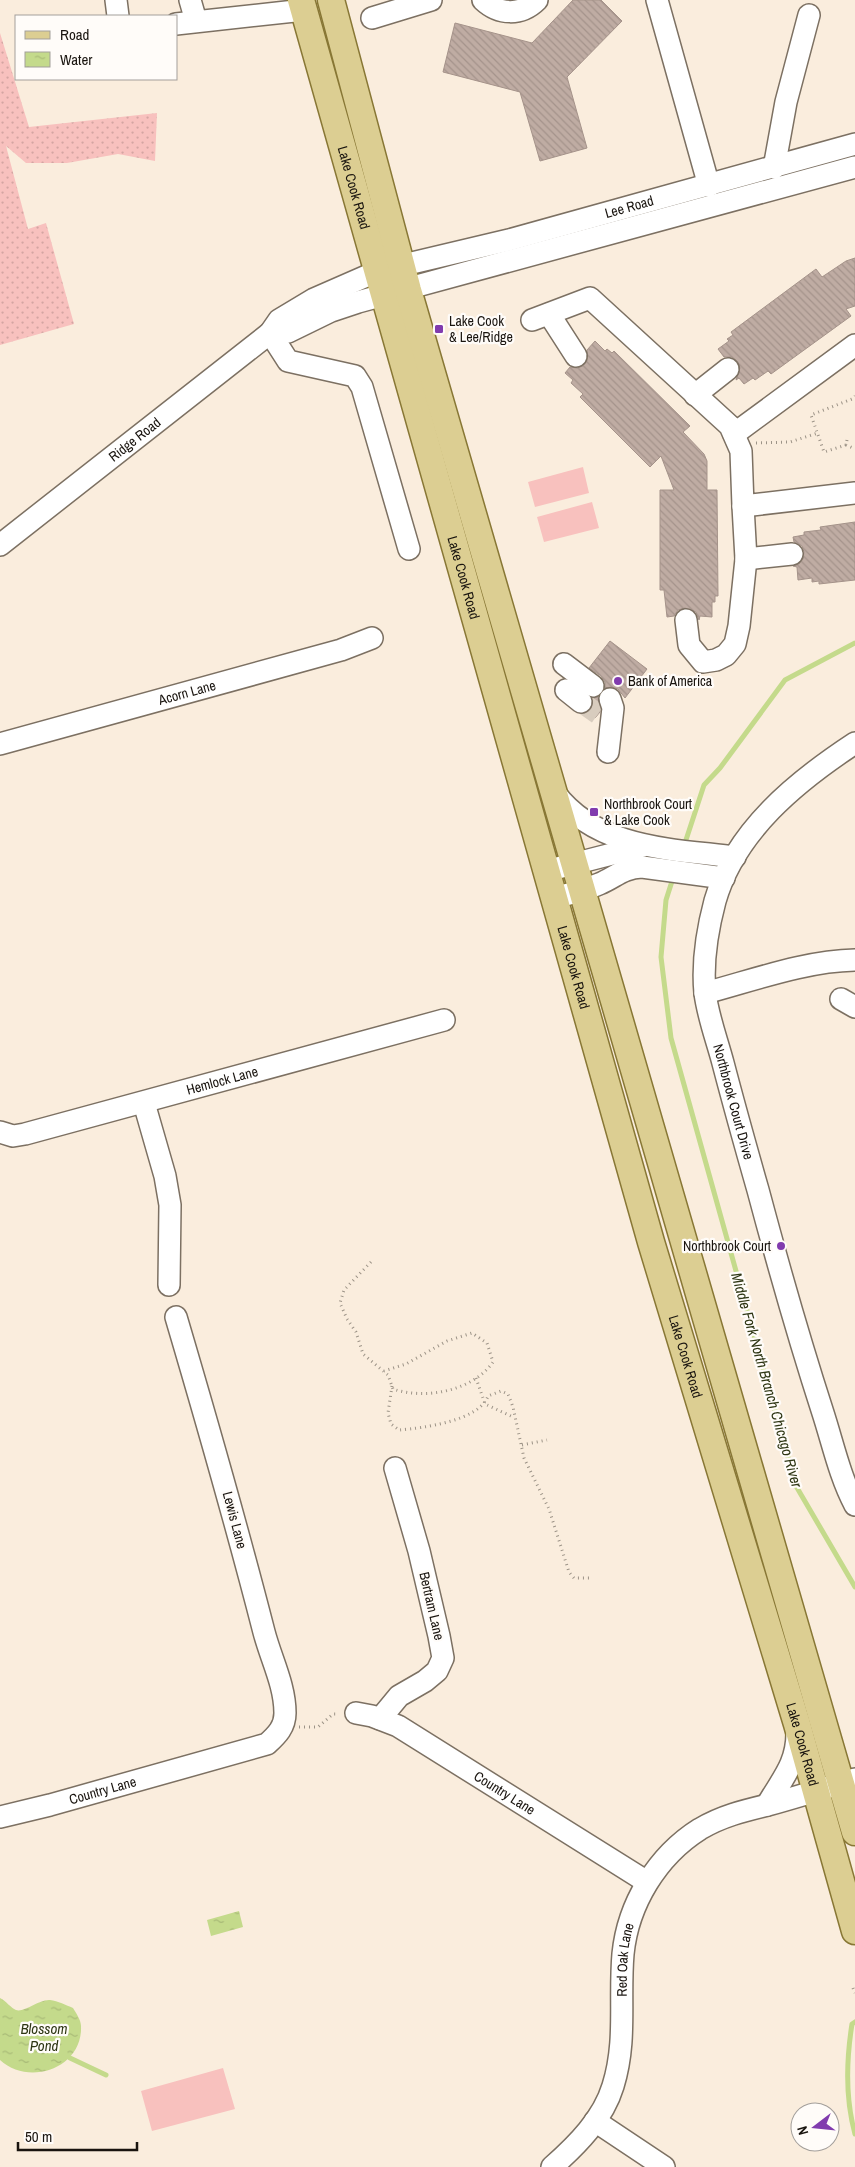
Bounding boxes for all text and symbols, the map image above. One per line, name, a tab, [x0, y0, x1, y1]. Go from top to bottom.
legend	[15, 15, 178, 80]
text: Road	[60, 24, 89, 45]
text: Water	[60, 49, 92, 70]
street label: Lake Cook Road	[334, 144, 374, 231]
street label: Lee Road	[603, 191, 655, 222]
place label: Lake Cook & Lee/Ridge	[449, 312, 513, 346]
marker: Lake Cook & Lee/Ridge	[433, 323, 445, 335]
street label: Ridge Road	[105, 413, 164, 465]
street label: Lake Cook Road	[443, 534, 484, 621]
place label: Bank of America	[628, 672, 713, 690]
marker: Bank of America	[612, 675, 624, 687]
street label: Acorn Lane	[155, 676, 218, 709]
place label: Northbrook Court & Lake Cook	[604, 795, 692, 829]
marker: Northbrook Court & Lake Cook	[588, 806, 600, 818]
street label: Lake Cook Road	[553, 924, 594, 1011]
street label: Northbrook Court Drive	[709, 1042, 758, 1161]
street label: Hemlock Lane	[184, 1062, 260, 1099]
place label: Northbrook Court	[683, 1237, 771, 1255]
marker: Northbrook Court	[775, 1240, 787, 1252]
water label: Middle Fork North Branch Chicago River	[726, 1270, 808, 1491]
street label: Lake Cook Road	[665, 1313, 707, 1400]
street label: Lewis Lane	[219, 1489, 251, 1551]
street label: Bertram Lane	[415, 1570, 449, 1642]
street label: Lake Cook Road	[782, 1701, 823, 1788]
street label: Country Lane	[471, 1767, 539, 1819]
street label: Country Lane	[67, 1772, 138, 1808]
street label: Red Oak Lane	[613, 1921, 638, 1997]
water label: Blossom Pond	[20, 2018, 68, 2056]
north arrow	[790, 2102, 840, 2152]
scale bar	[18, 2120, 136, 2152]
text: N	[793, 2124, 812, 2137]
text: 50 m	[25, 2126, 52, 2147]

